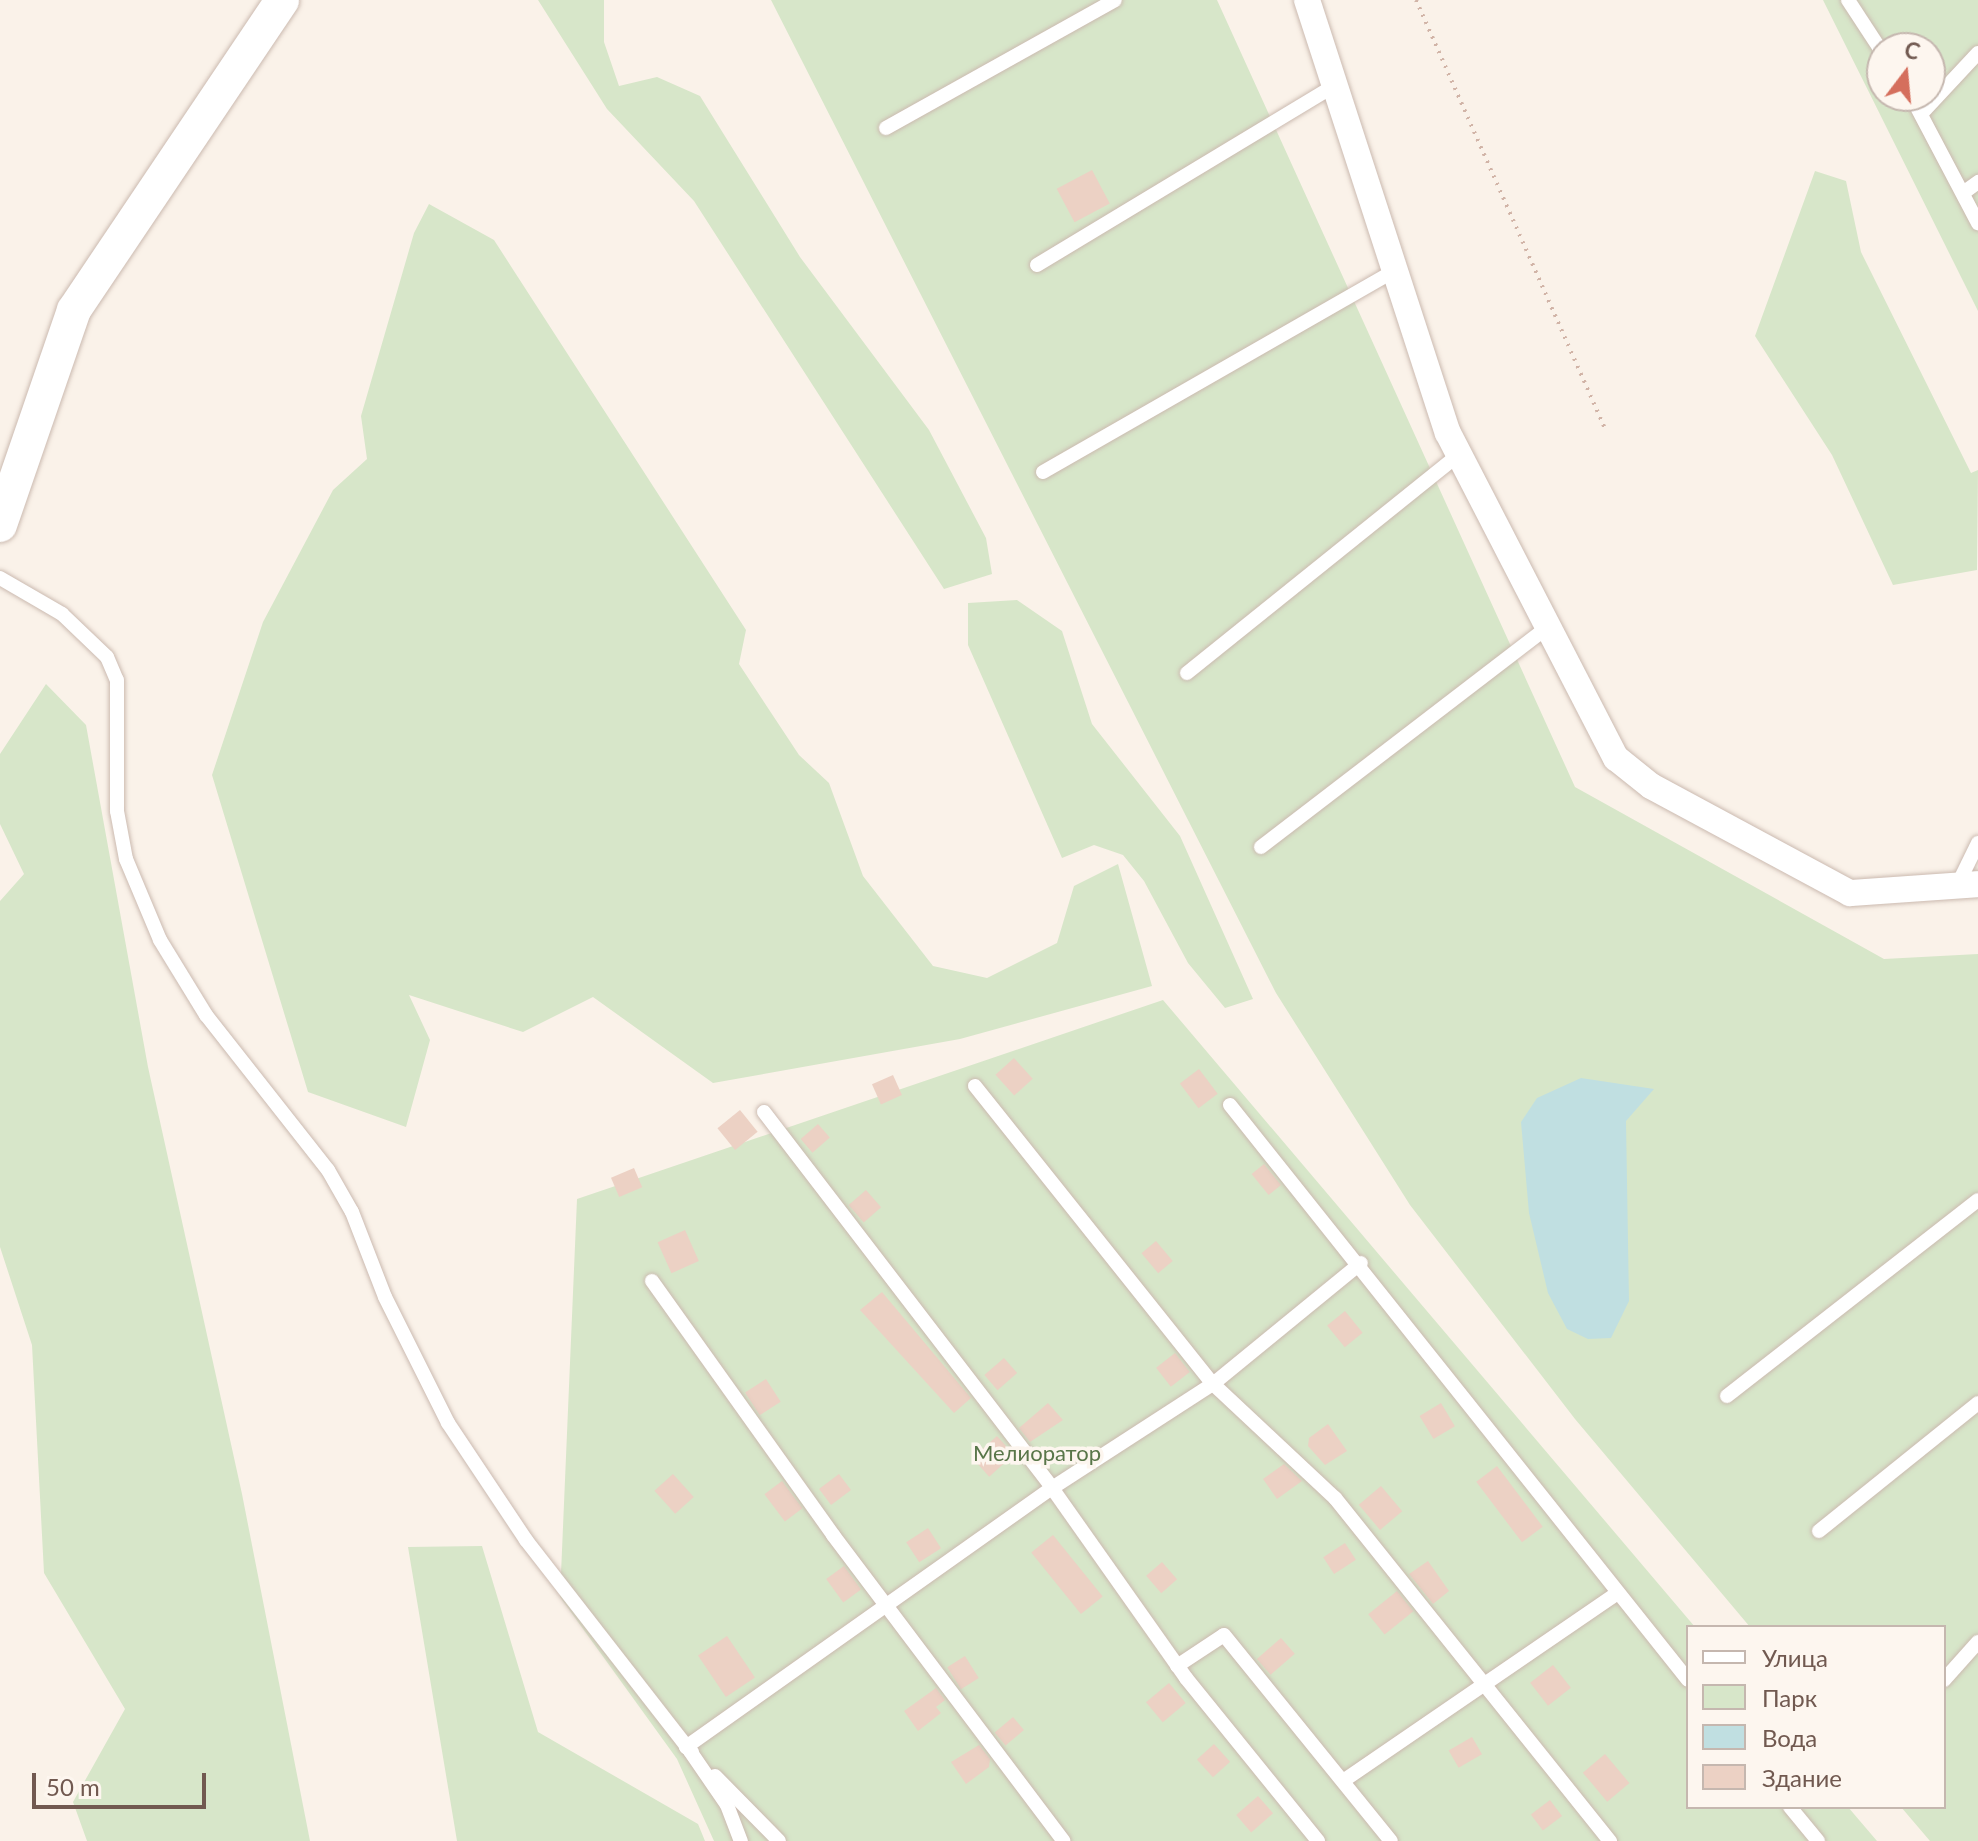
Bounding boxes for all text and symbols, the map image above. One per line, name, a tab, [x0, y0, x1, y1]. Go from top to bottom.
north arrow	[1866, 32, 1946, 112]
text: С	[1901, 35, 1923, 65]
park label: Мелиоратор	[973, 1440, 1101, 1466]
legend	[1686, 1625, 1946, 1809]
text: Улица	[1762, 1643, 1828, 1672]
text: Парк	[1762, 1683, 1817, 1712]
text: Вода	[1762, 1723, 1817, 1752]
scale bar	[36, 1757, 210, 1807]
text: Здание	[1762, 1763, 1842, 1792]
text: 50 m	[46, 1772, 100, 1801]

